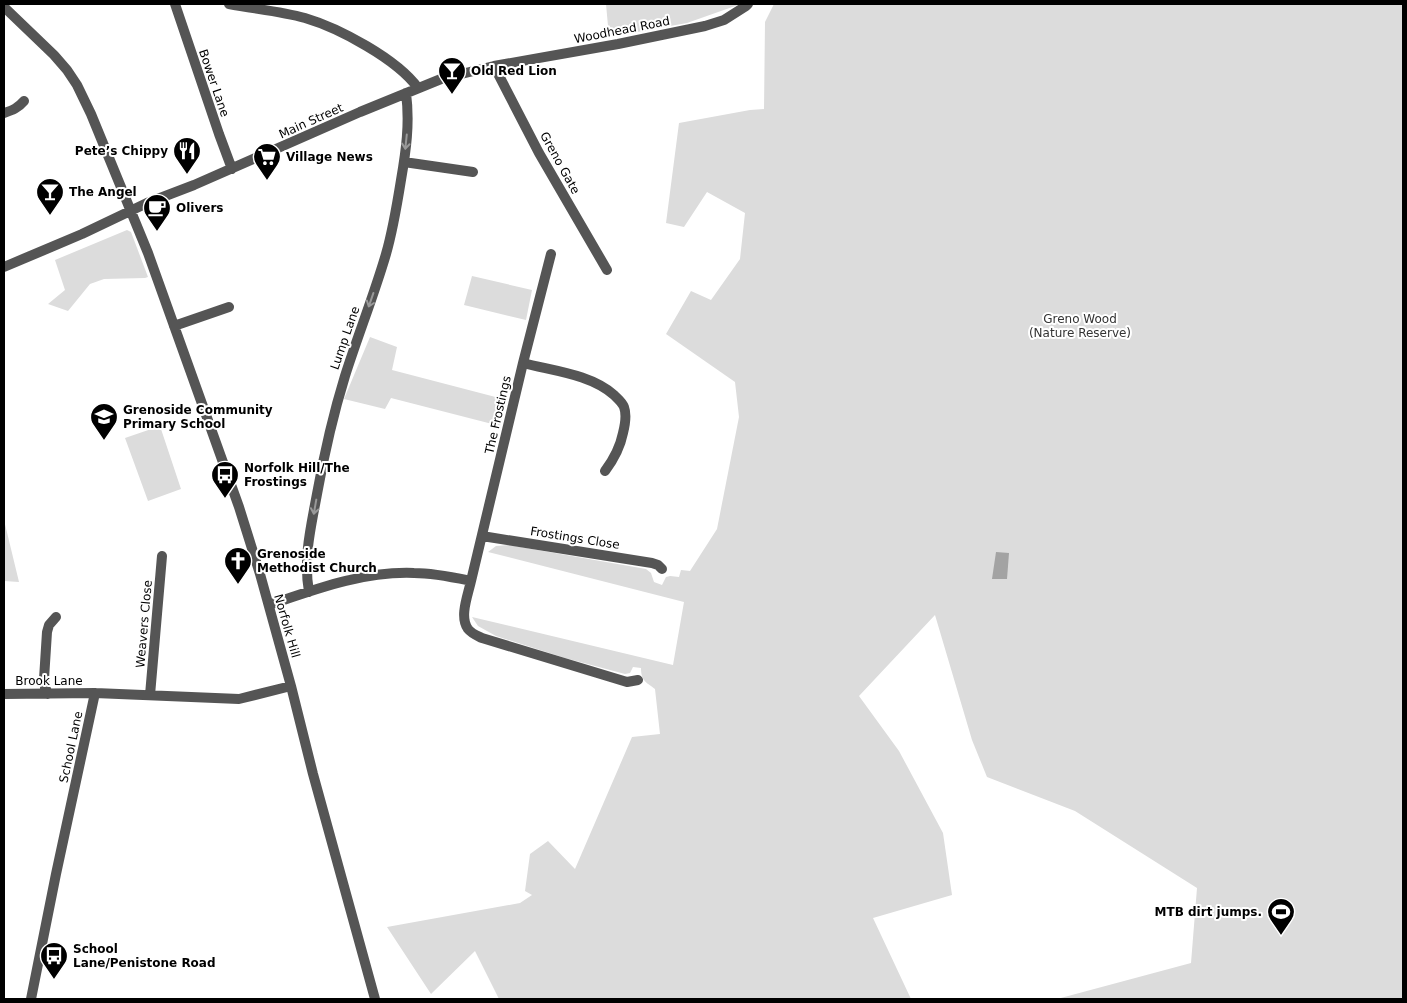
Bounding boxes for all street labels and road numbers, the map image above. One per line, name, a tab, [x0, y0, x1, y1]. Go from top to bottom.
street label: Woodhead Road	[573, 14, 671, 46]
street label: Bower Lane	[196, 47, 232, 119]
street label: Main Street	[277, 100, 346, 141]
street label: Greno Gate	[537, 129, 583, 197]
street label: Lump Lane	[328, 304, 362, 372]
street label: The Frostings	[482, 374, 514, 457]
street label: Frostings Close	[529, 524, 621, 552]
street label: Weavers Close	[133, 580, 155, 668]
street label: Norfolk Hill	[271, 592, 303, 660]
street label: Brook Lane	[15, 674, 83, 688]
street label: School Lane	[57, 710, 85, 784]

